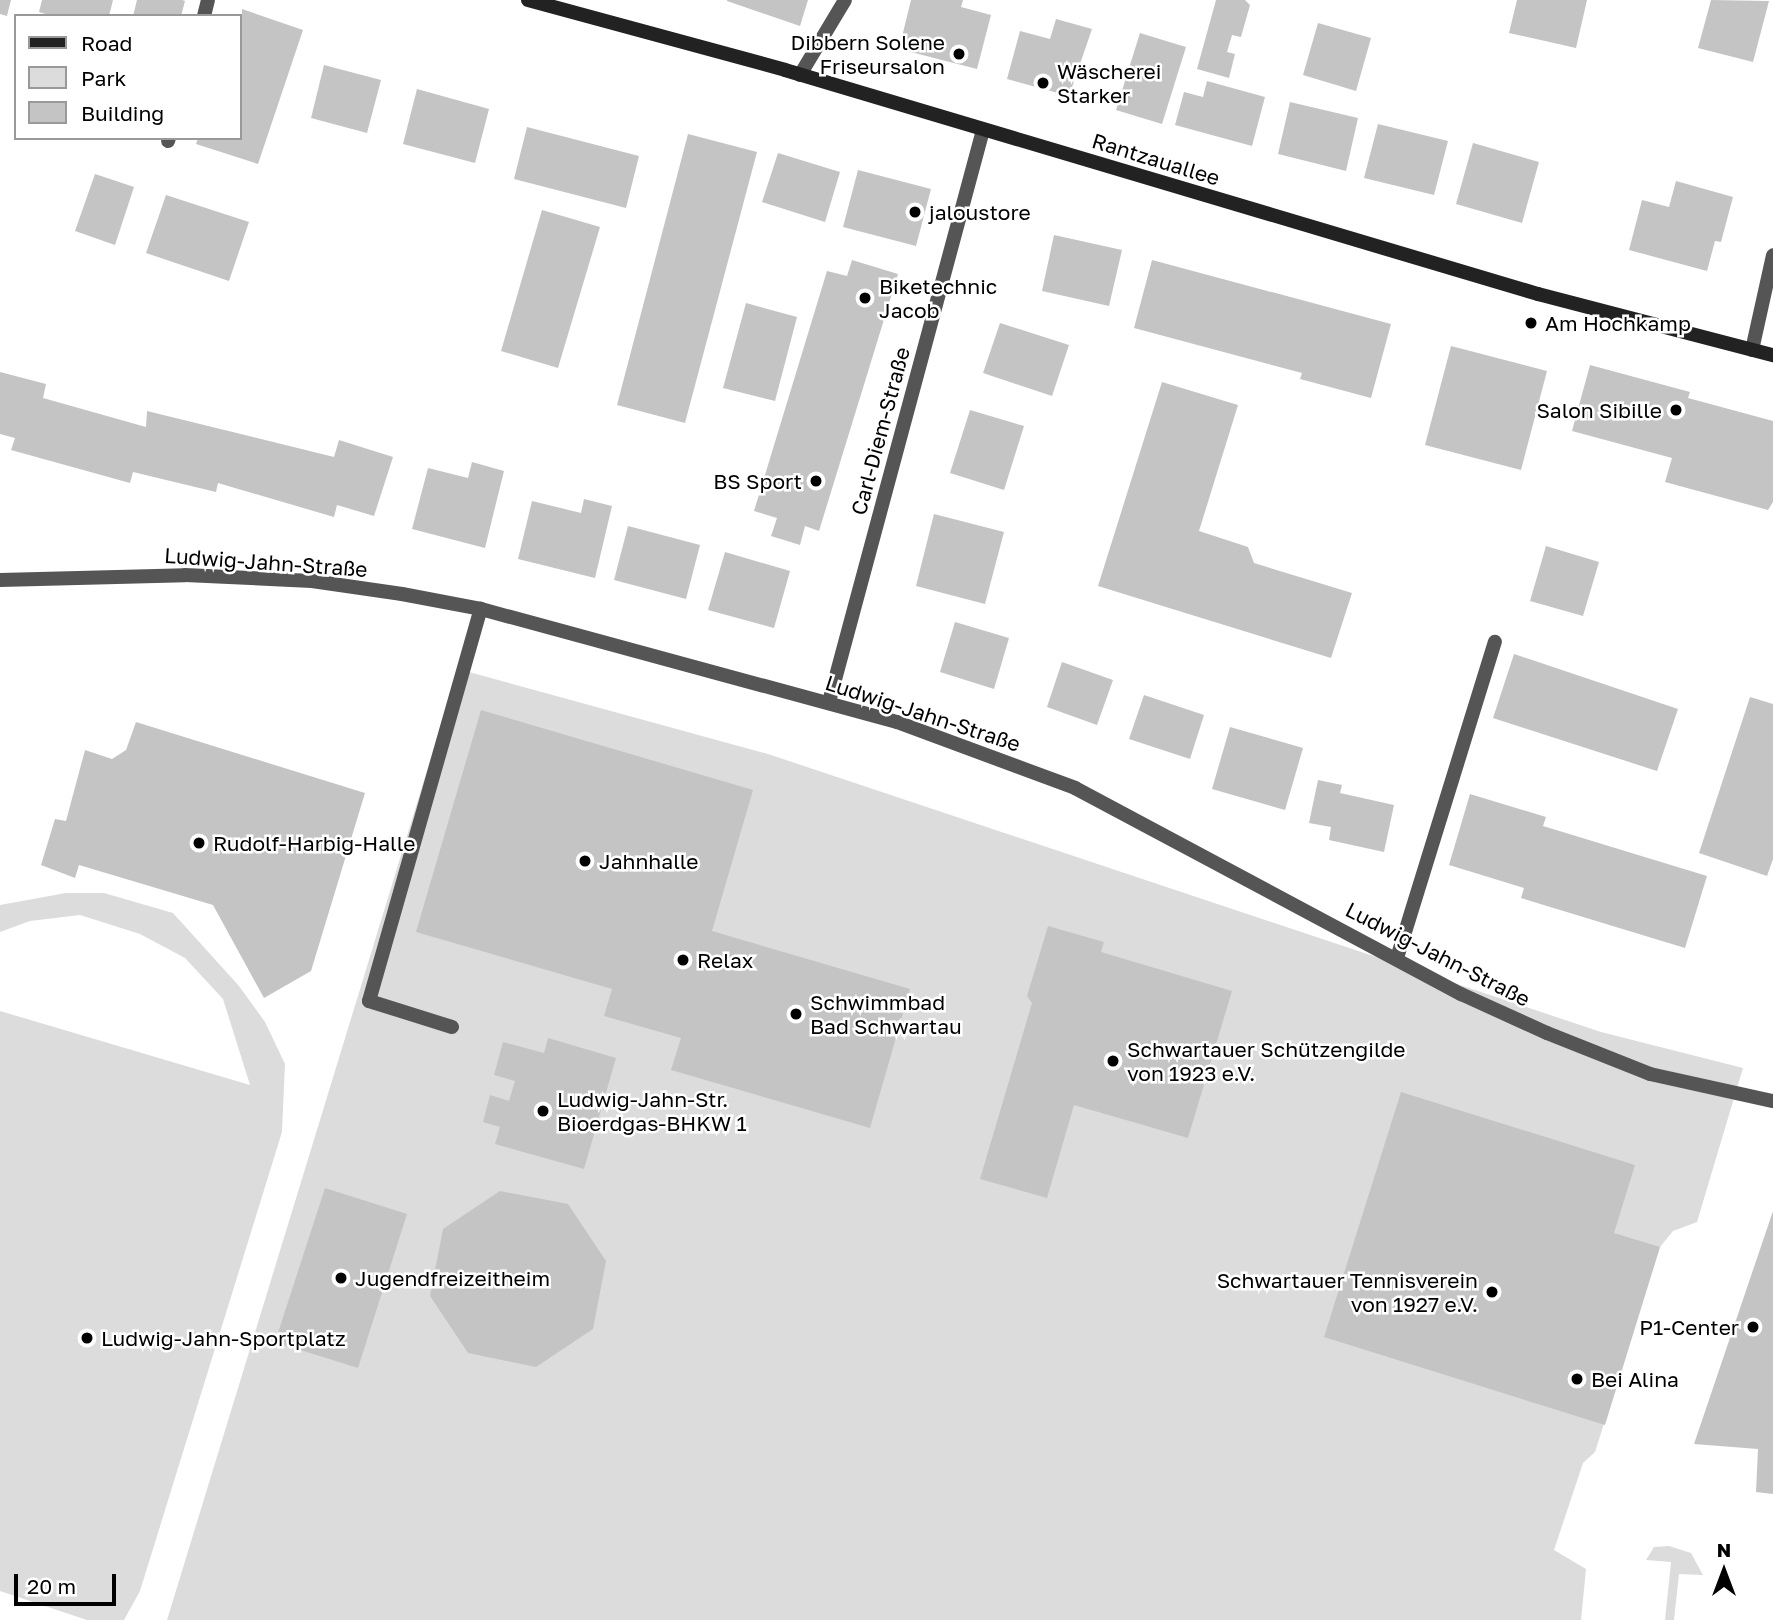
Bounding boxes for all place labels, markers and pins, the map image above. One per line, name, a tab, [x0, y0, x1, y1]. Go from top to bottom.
place label: Dibbern Solene Friseursalon	[790, 29, 945, 79]
marker: Dibbern Solene Friseursalon	[951, 46, 967, 62]
place label: Wäscherei Starker	[1057, 58, 1161, 108]
marker: Wäscherei Starker	[1035, 75, 1051, 91]
place label: jaloustore	[929, 199, 1031, 225]
marker: jaloustore	[907, 204, 923, 220]
place label: Biketechnic Jacob	[879, 273, 997, 323]
marker: Biketechnic Jacob	[857, 290, 873, 306]
place label: Am Hochkamp	[1545, 310, 1691, 336]
marker: Am Hochkamp	[1523, 315, 1539, 331]
place label: Salon Sibille	[1536, 397, 1662, 423]
marker: Salon Sibille	[1668, 402, 1684, 418]
place label: BS Sport	[713, 468, 802, 494]
marker: BS Sport	[808, 473, 824, 489]
place label: Rudolf-Harbig-Halle	[213, 830, 416, 856]
marker: Rudolf-Harbig-Halle	[191, 835, 207, 851]
place label: Jahnhalle	[599, 848, 699, 874]
marker: Jahnhalle	[577, 853, 593, 869]
place label: Relax	[697, 947, 753, 973]
marker: Relax	[675, 952, 691, 968]
place label: Schwimmbad Bad Schwartau	[810, 989, 962, 1039]
marker: Schwimmbad Bad Schwartau	[788, 1006, 804, 1022]
place label: Schwartauer Schützengilde von 1923 e.V.	[1127, 1036, 1406, 1086]
marker: Schwartauer Schützengilde von 1923 e.V.	[1105, 1053, 1121, 1069]
place label: Ludwig-Jahn-Str. Bioerdgas-BHKW 1	[557, 1086, 747, 1136]
marker: Ludwig-Jahn-Str. Bioerdgas-BHKW 1	[535, 1103, 551, 1119]
place label: Jugendfreizeitheim	[355, 1265, 550, 1291]
place label: Schwartauer Tennisverein von 1927 e.V.	[1217, 1267, 1478, 1317]
marker: Jugendfreizeitheim	[333, 1270, 349, 1286]
marker: Schwartauer Tennisverein von 1927 e.V.	[1484, 1284, 1500, 1300]
place label: P1-Center	[1639, 1314, 1739, 1340]
marker: P1-Center	[1745, 1319, 1761, 1335]
place label: Ludwig-Jahn-Sportplatz	[101, 1325, 346, 1351]
marker: Ludwig-Jahn-Sportplatz	[79, 1330, 95, 1346]
place label: Bei Alina	[1591, 1366, 1679, 1392]
marker: Bei Alina	[1569, 1371, 1585, 1387]

